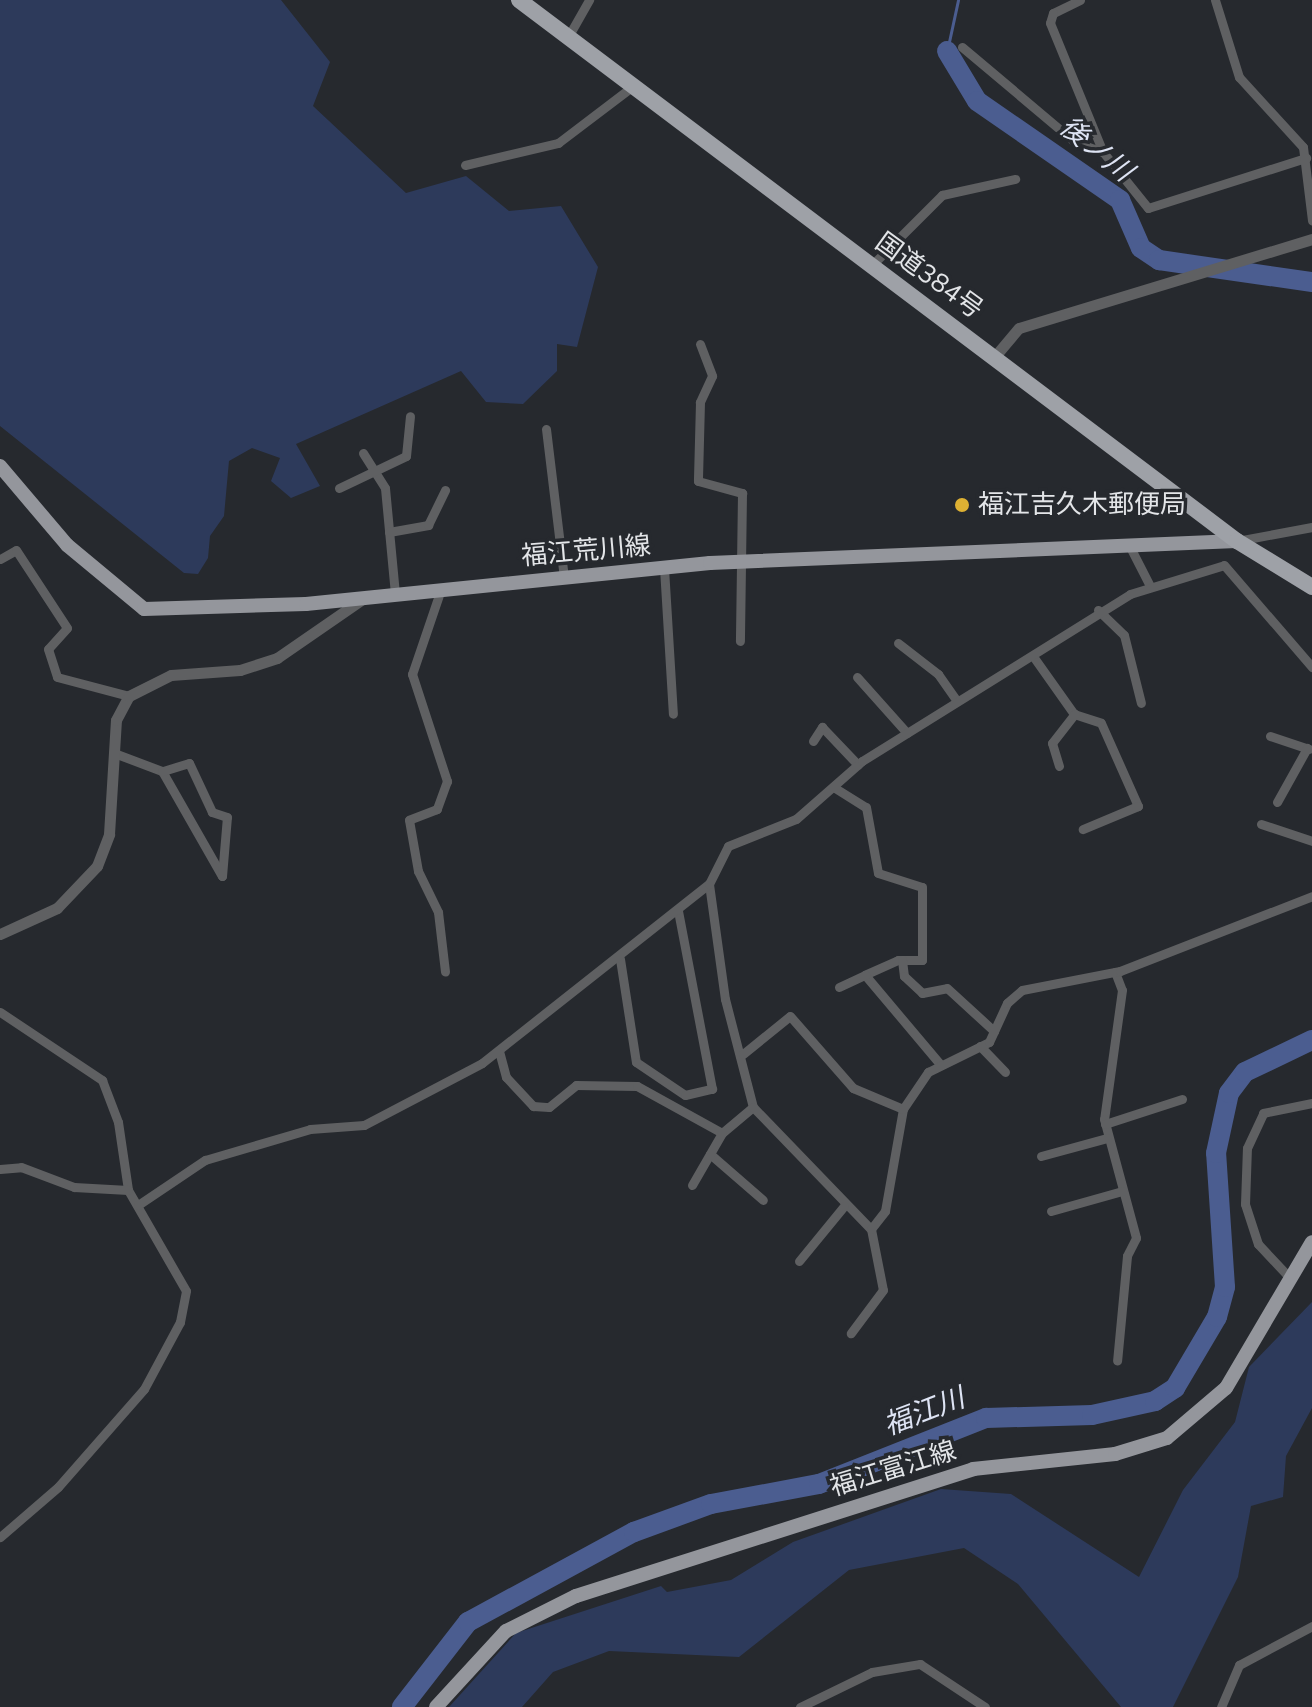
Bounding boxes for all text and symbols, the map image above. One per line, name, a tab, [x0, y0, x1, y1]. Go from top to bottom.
water label: 後ノ川	[1053, 110, 1139, 188]
street label: 国道384号	[869, 227, 989, 325]
place label: 福江吉久木郵便局	[978, 489, 1186, 521]
marker: 福江吉久木郵便局	[953, 496, 971, 514]
street label: 福江荒川線	[520, 530, 652, 572]
water label: 福江川	[879, 1381, 969, 1443]
street label: 福江富江線	[826, 1435, 960, 1503]

